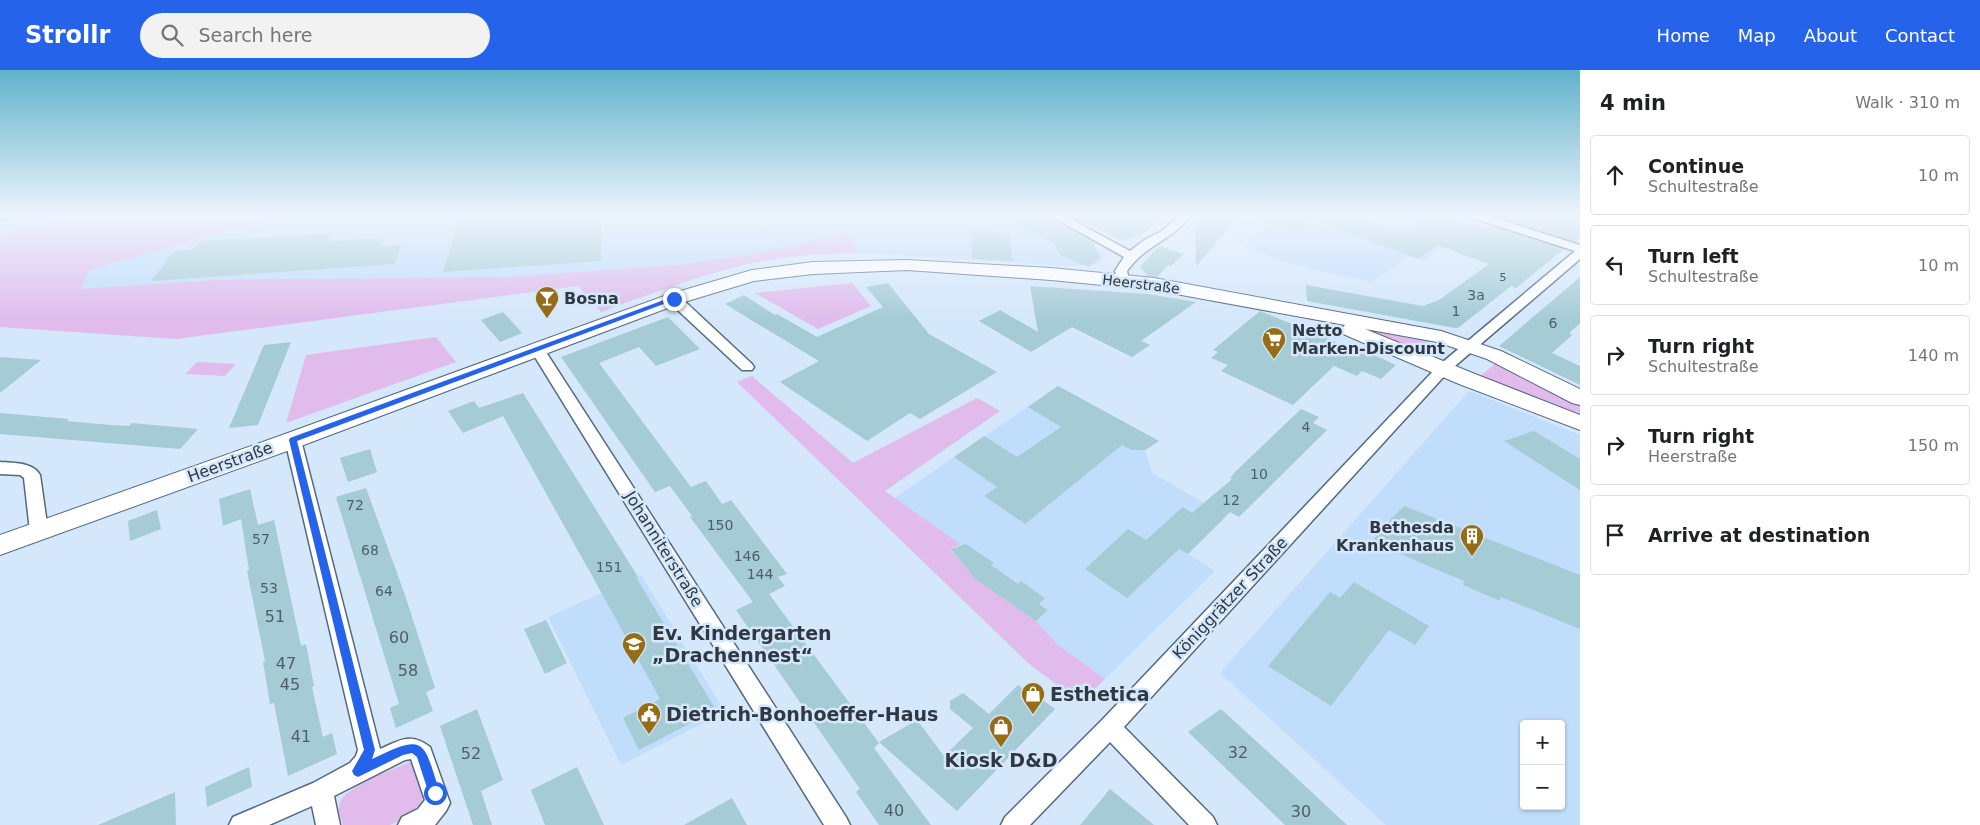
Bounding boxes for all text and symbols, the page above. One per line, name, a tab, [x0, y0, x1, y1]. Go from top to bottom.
search box	[140, 13, 490, 58]
text: Strollr	[25, 21, 110, 49]
icon: search	[158, 21, 186, 49]
text: Search here	[198, 24, 313, 46]
text: Home	[1657, 25, 1710, 46]
text: Map	[1738, 25, 1776, 46]
text: About	[1804, 25, 1857, 46]
text: Contact	[1885, 25, 1955, 46]
text: 4 min	[1600, 91, 1666, 115]
text: Walk · 310 m	[1855, 93, 1960, 112]
text: Continue	[1648, 155, 1744, 177]
icon: ahead	[1601, 161, 1629, 189]
text: 10 m	[1918, 166, 1959, 185]
text: Schultestraße	[1648, 177, 1759, 196]
text: Turn left	[1648, 245, 1739, 267]
icon: left	[1601, 251, 1629, 279]
text: 10 m	[1918, 256, 1959, 275]
text: Schultestraße	[1648, 267, 1759, 286]
street label: Heerstraße	[1101, 271, 1181, 297]
house number: 5	[1500, 271, 1507, 284]
bar icon: Bosna	[534, 285, 560, 319]
house number: 3a	[1467, 287, 1485, 303]
route end	[663, 288, 686, 311]
place label: Bosna	[564, 289, 619, 308]
house number: 1	[1452, 303, 1460, 319]
house number: 6	[1549, 315, 1558, 331]
place label: Netto Marken-Discount	[1292, 321, 1445, 358]
supermarket icon: Netto Marken-Discount	[1261, 326, 1287, 360]
text: Turn right	[1648, 335, 1754, 357]
icon: right	[1601, 341, 1629, 369]
text: 140 m	[1908, 346, 1959, 365]
text: Schultestraße	[1648, 357, 1759, 376]
house number: 4	[1302, 419, 1311, 435]
text: Turn right	[1648, 425, 1754, 447]
icon: right	[1601, 431, 1629, 459]
text: 150 m	[1908, 436, 1959, 455]
street label: Heerstraße	[185, 438, 275, 486]
text: Heerstraße	[1648, 447, 1737, 466]
house number: 10	[1250, 466, 1268, 482]
street label: Johanniterstraße	[620, 487, 707, 610]
house number: 12	[1222, 492, 1240, 508]
house number: 72	[346, 497, 364, 513]
house number: 150	[707, 517, 733, 533]
place label: Bethesda Krankenhaus	[1336, 518, 1454, 555]
icon: arrive	[1601, 521, 1629, 549]
building icon: Bethesda Krankenhaus	[1459, 523, 1485, 557]
text: Arrive at destination	[1648, 524, 1870, 546]
house number: 57	[252, 531, 270, 547]
street label: Königgrätzer Straße	[1169, 533, 1291, 663]
house number: 68	[361, 542, 379, 558]
house number: 146	[734, 548, 760, 564]
house number: 151	[596, 559, 622, 575]
house number: 144	[747, 566, 773, 582]
house number: 53	[260, 580, 278, 596]
house number: 64	[375, 583, 393, 599]
house number: 51	[265, 607, 285, 626]
place label: Ev. Kindergarten „Drachennest“	[652, 622, 832, 666]
house number: 60	[389, 628, 409, 647]
school or university icon: Ev. Kindergarten „Drachennest“	[621, 631, 647, 665]
house number: 47	[276, 654, 296, 673]
house number: 58	[398, 661, 418, 680]
house number: 45	[280, 675, 300, 694]
shop icon: Esthetica	[1020, 681, 1046, 715]
place label: Esthetica	[1050, 683, 1149, 705]
public building icon: Dietrich-Bonhoeffer-Haus	[636, 701, 662, 735]
place label: Dietrich-Bonhoeffer-Haus	[666, 703, 938, 725]
shop icon: Kiosk D&D	[988, 714, 1014, 748]
map controls	[1520, 720, 1565, 810]
button: +	[1520, 720, 1565, 765]
house number: 41	[291, 727, 311, 746]
house number: 32	[1228, 743, 1248, 762]
house number: 52	[461, 744, 481, 763]
place label: Kiosk D&D	[945, 749, 1057, 771]
button: −	[1520, 765, 1565, 810]
route start	[424, 782, 447, 805]
house number: 40	[884, 801, 904, 820]
house number: 30	[1291, 802, 1311, 821]

